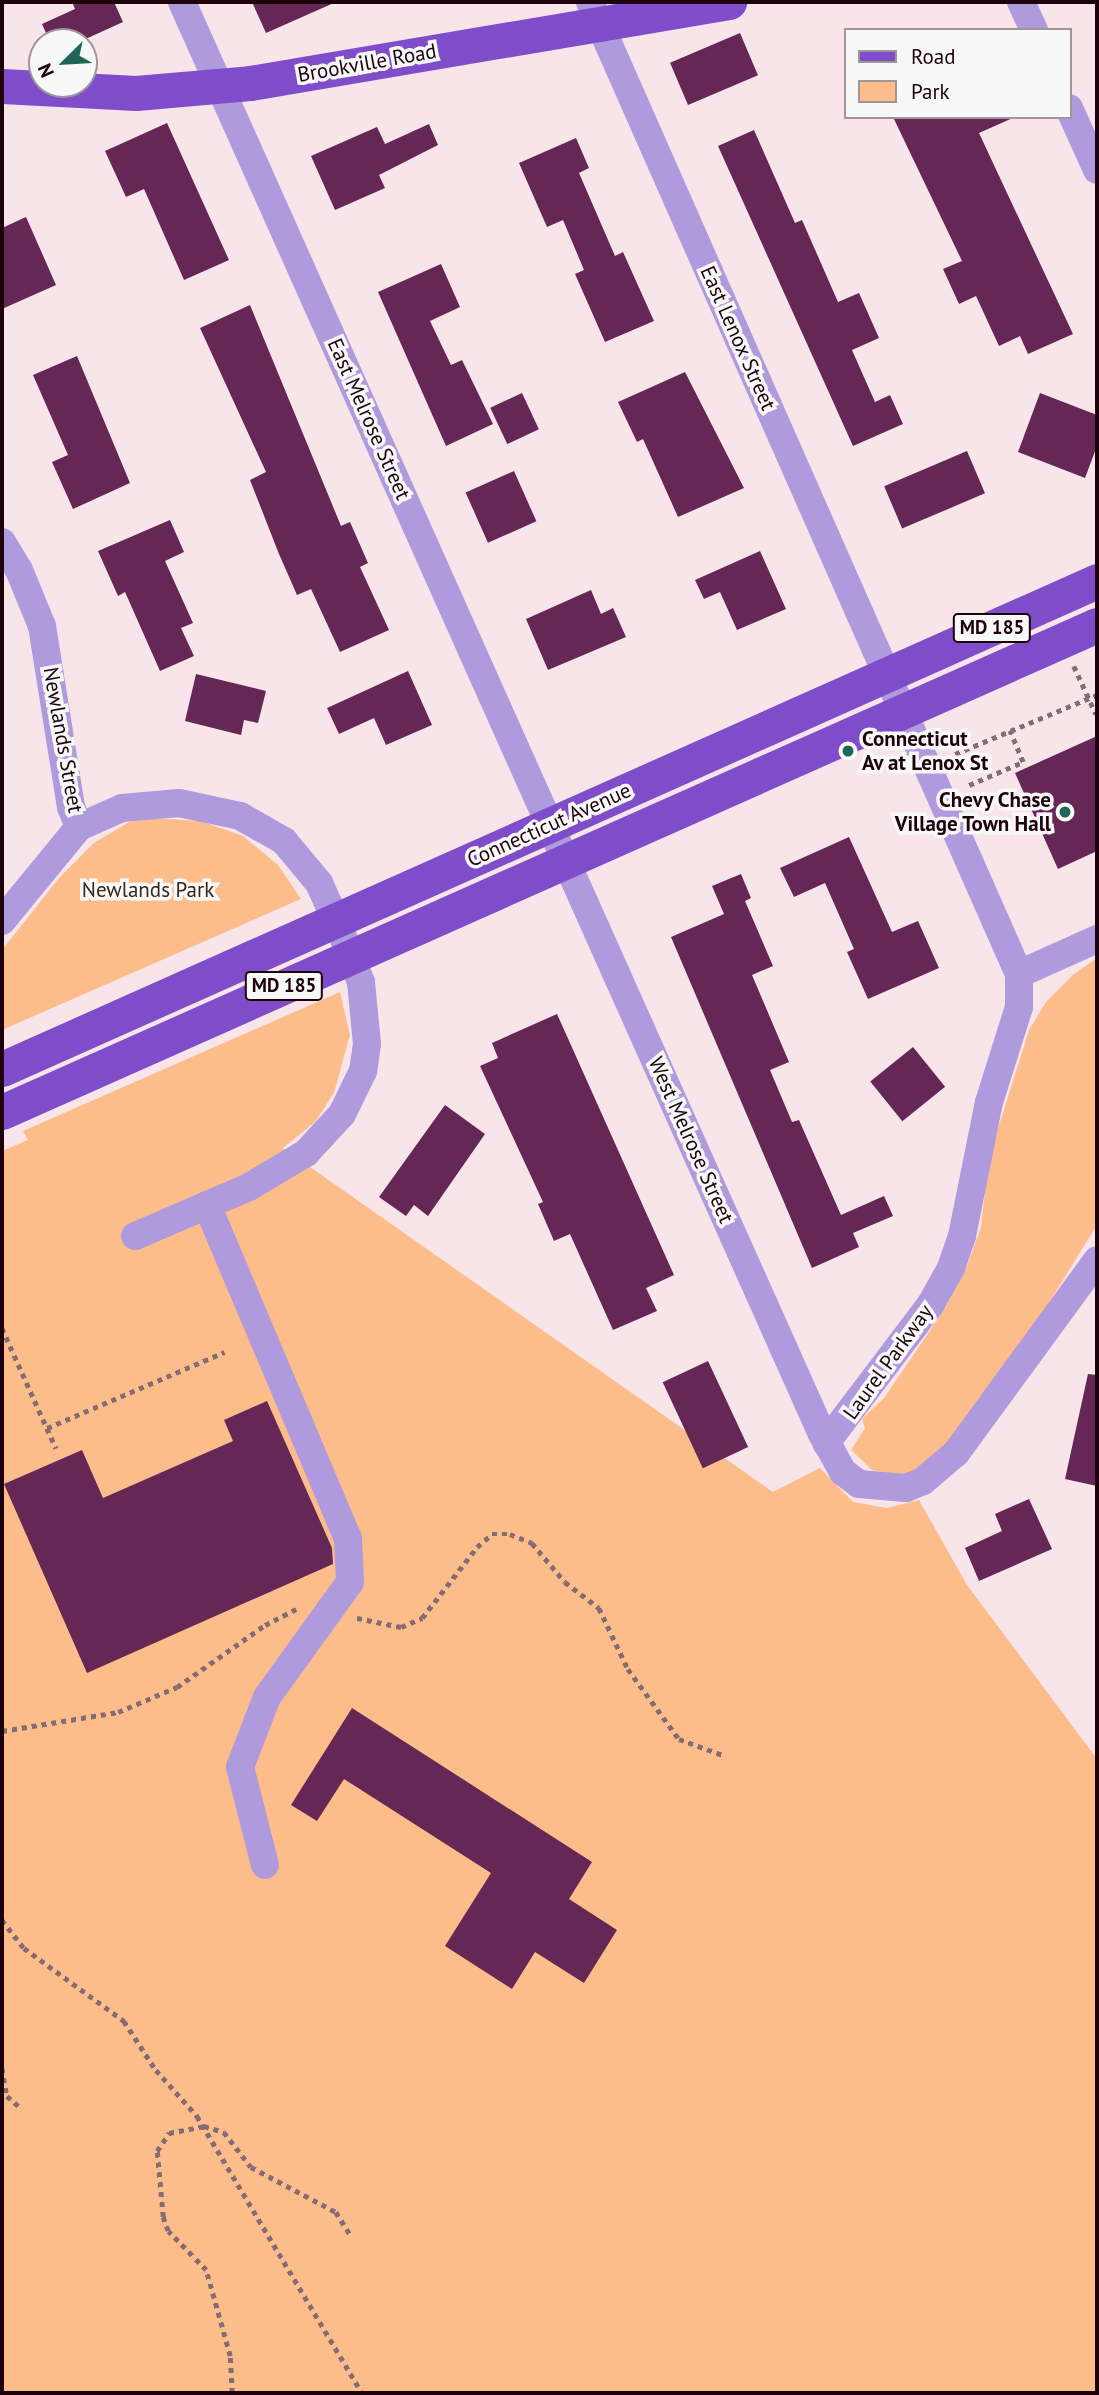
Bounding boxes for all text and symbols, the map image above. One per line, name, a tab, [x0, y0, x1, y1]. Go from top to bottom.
north arrow	[28, 28, 98, 98]
legend	[844, 28, 1071, 119]
street label: Brookville Road	[296, 38, 438, 88]
text: Road	[911, 43, 955, 70]
text: N	[32, 60, 59, 81]
text: Park	[911, 78, 950, 105]
street label: East Lenox Street	[695, 262, 781, 414]
street label: East Melrose Street	[322, 334, 416, 504]
road number: MD 185	[952, 612, 1032, 643]
street label: Newlands Street	[38, 665, 88, 815]
place label: Connecticut Av at Lenox St	[862, 726, 990, 776]
marker: Connecticut Av at Lenox St	[840, 743, 856, 759]
street label: Connecticut Avenue	[463, 777, 635, 873]
place label: Chevy Chase Village Town Hall	[894, 787, 1051, 837]
marker: Chevy Chase Village Town Hall	[1057, 804, 1073, 820]
park label: Newlands Park	[82, 877, 214, 903]
road number: MD 185	[244, 970, 324, 1002]
street label: West Melrose Street	[643, 1053, 739, 1227]
street label: Laurel Parkway	[838, 1300, 938, 1424]

